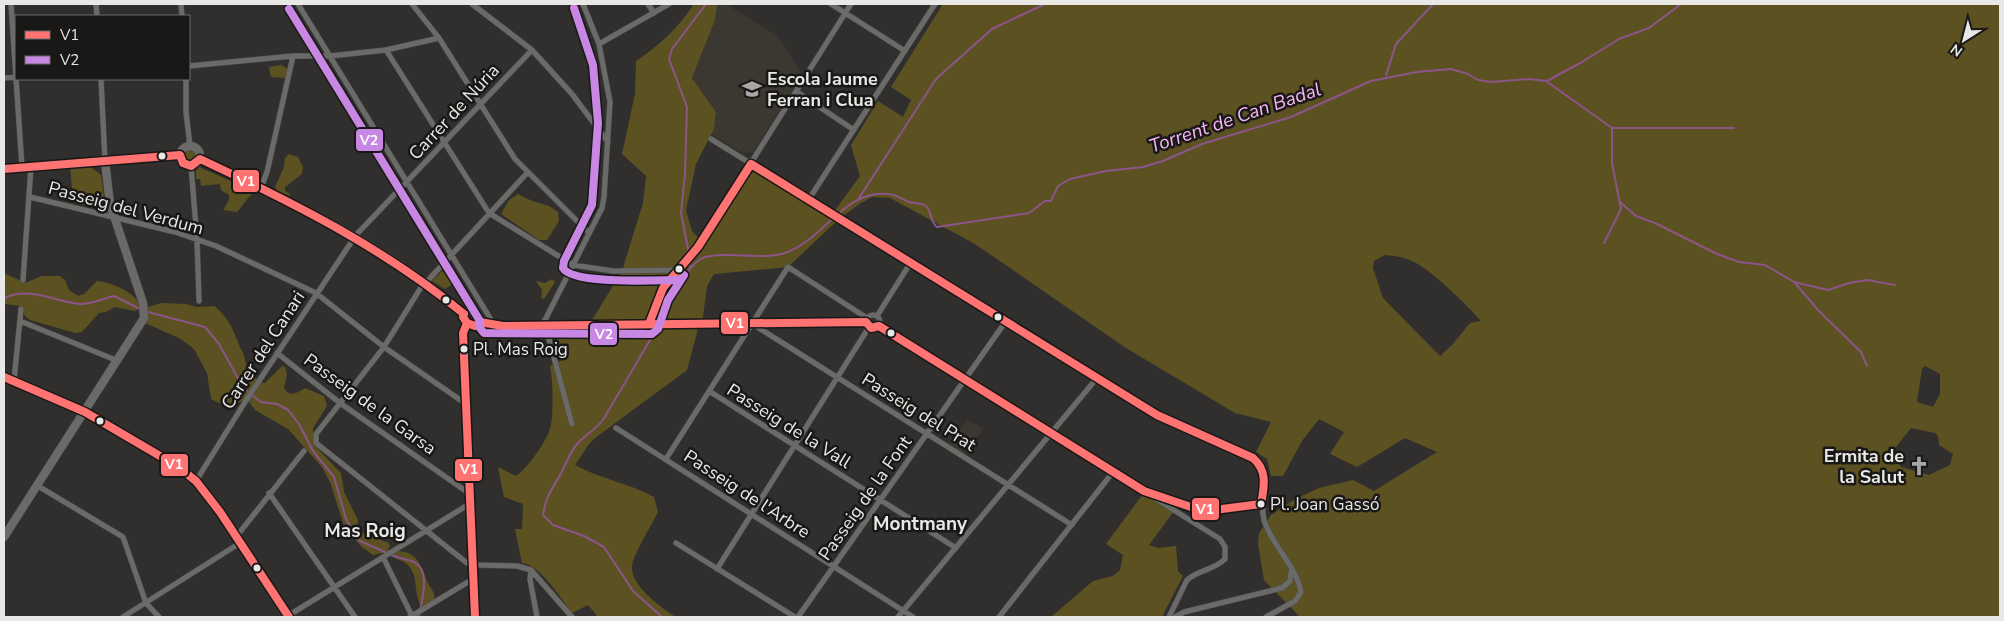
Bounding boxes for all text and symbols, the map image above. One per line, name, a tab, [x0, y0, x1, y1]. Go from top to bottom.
legend	[15, 15, 190, 80]
north arrow	[1939, 15, 1989, 65]
text: V1	[59, 25, 79, 45]
text: N	[1947, 39, 1966, 61]
text: V2	[59, 50, 79, 70]
street label: Carrer de Núria	[403, 59, 505, 165]
place label: Escola Jaume Ferran i Clua	[767, 67, 878, 112]
water label: Torrent de Can Badal	[1145, 76, 1325, 160]
school or university icon: Escola Jaume Ferran i Clua	[741, 78, 763, 100]
line badge: V2	[355, 128, 384, 152]
text: V2	[359, 131, 378, 150]
unlabelled marker	[157, 151, 167, 161]
line badge: V1	[232, 169, 260, 193]
text: V1	[236, 172, 255, 191]
street label: Passeig del Verdum	[46, 176, 206, 240]
unlabelled marker	[674, 264, 684, 274]
street label: Carrer del Canari	[216, 286, 310, 414]
unlabelled marker	[441, 295, 451, 305]
line badge: V1	[720, 311, 749, 335]
unlabelled marker	[993, 312, 1003, 322]
text: V1	[725, 314, 744, 333]
line badge: V2	[589, 322, 618, 346]
text: V2	[594, 325, 613, 344]
unlabelled marker	[886, 328, 896, 338]
place label: Pl. Mas Roig	[473, 338, 568, 361]
marker: Pl. Mas Roig	[459, 344, 469, 354]
street label: Passeig de la Garsa	[299, 348, 441, 460]
street label: Passeig del Prat	[857, 367, 981, 457]
street label: Passeig de la Vall	[722, 378, 856, 474]
unlabelled marker	[95, 416, 105, 426]
street label: Passeig de la Font	[813, 430, 917, 565]
street label: Passeig de l'Arbre	[679, 444, 815, 544]
place label: Ermita de la Salut	[1824, 444, 1904, 489]
line badge: V1	[160, 453, 189, 477]
text: V1	[164, 455, 183, 474]
church icon: Ermita de la Salut	[1908, 455, 1930, 477]
line badge: V1	[454, 458, 483, 482]
text: V1	[459, 460, 478, 479]
place label: Pl. Joan Gassó	[1270, 493, 1379, 516]
line badge: V1	[1191, 497, 1220, 521]
marker: Pl. Joan Gassó	[1256, 499, 1266, 509]
text: V1	[1195, 500, 1214, 519]
district label: Montmany	[873, 511, 968, 537]
district label: Mas Roig	[324, 518, 406, 544]
unlabelled marker	[252, 563, 262, 573]

